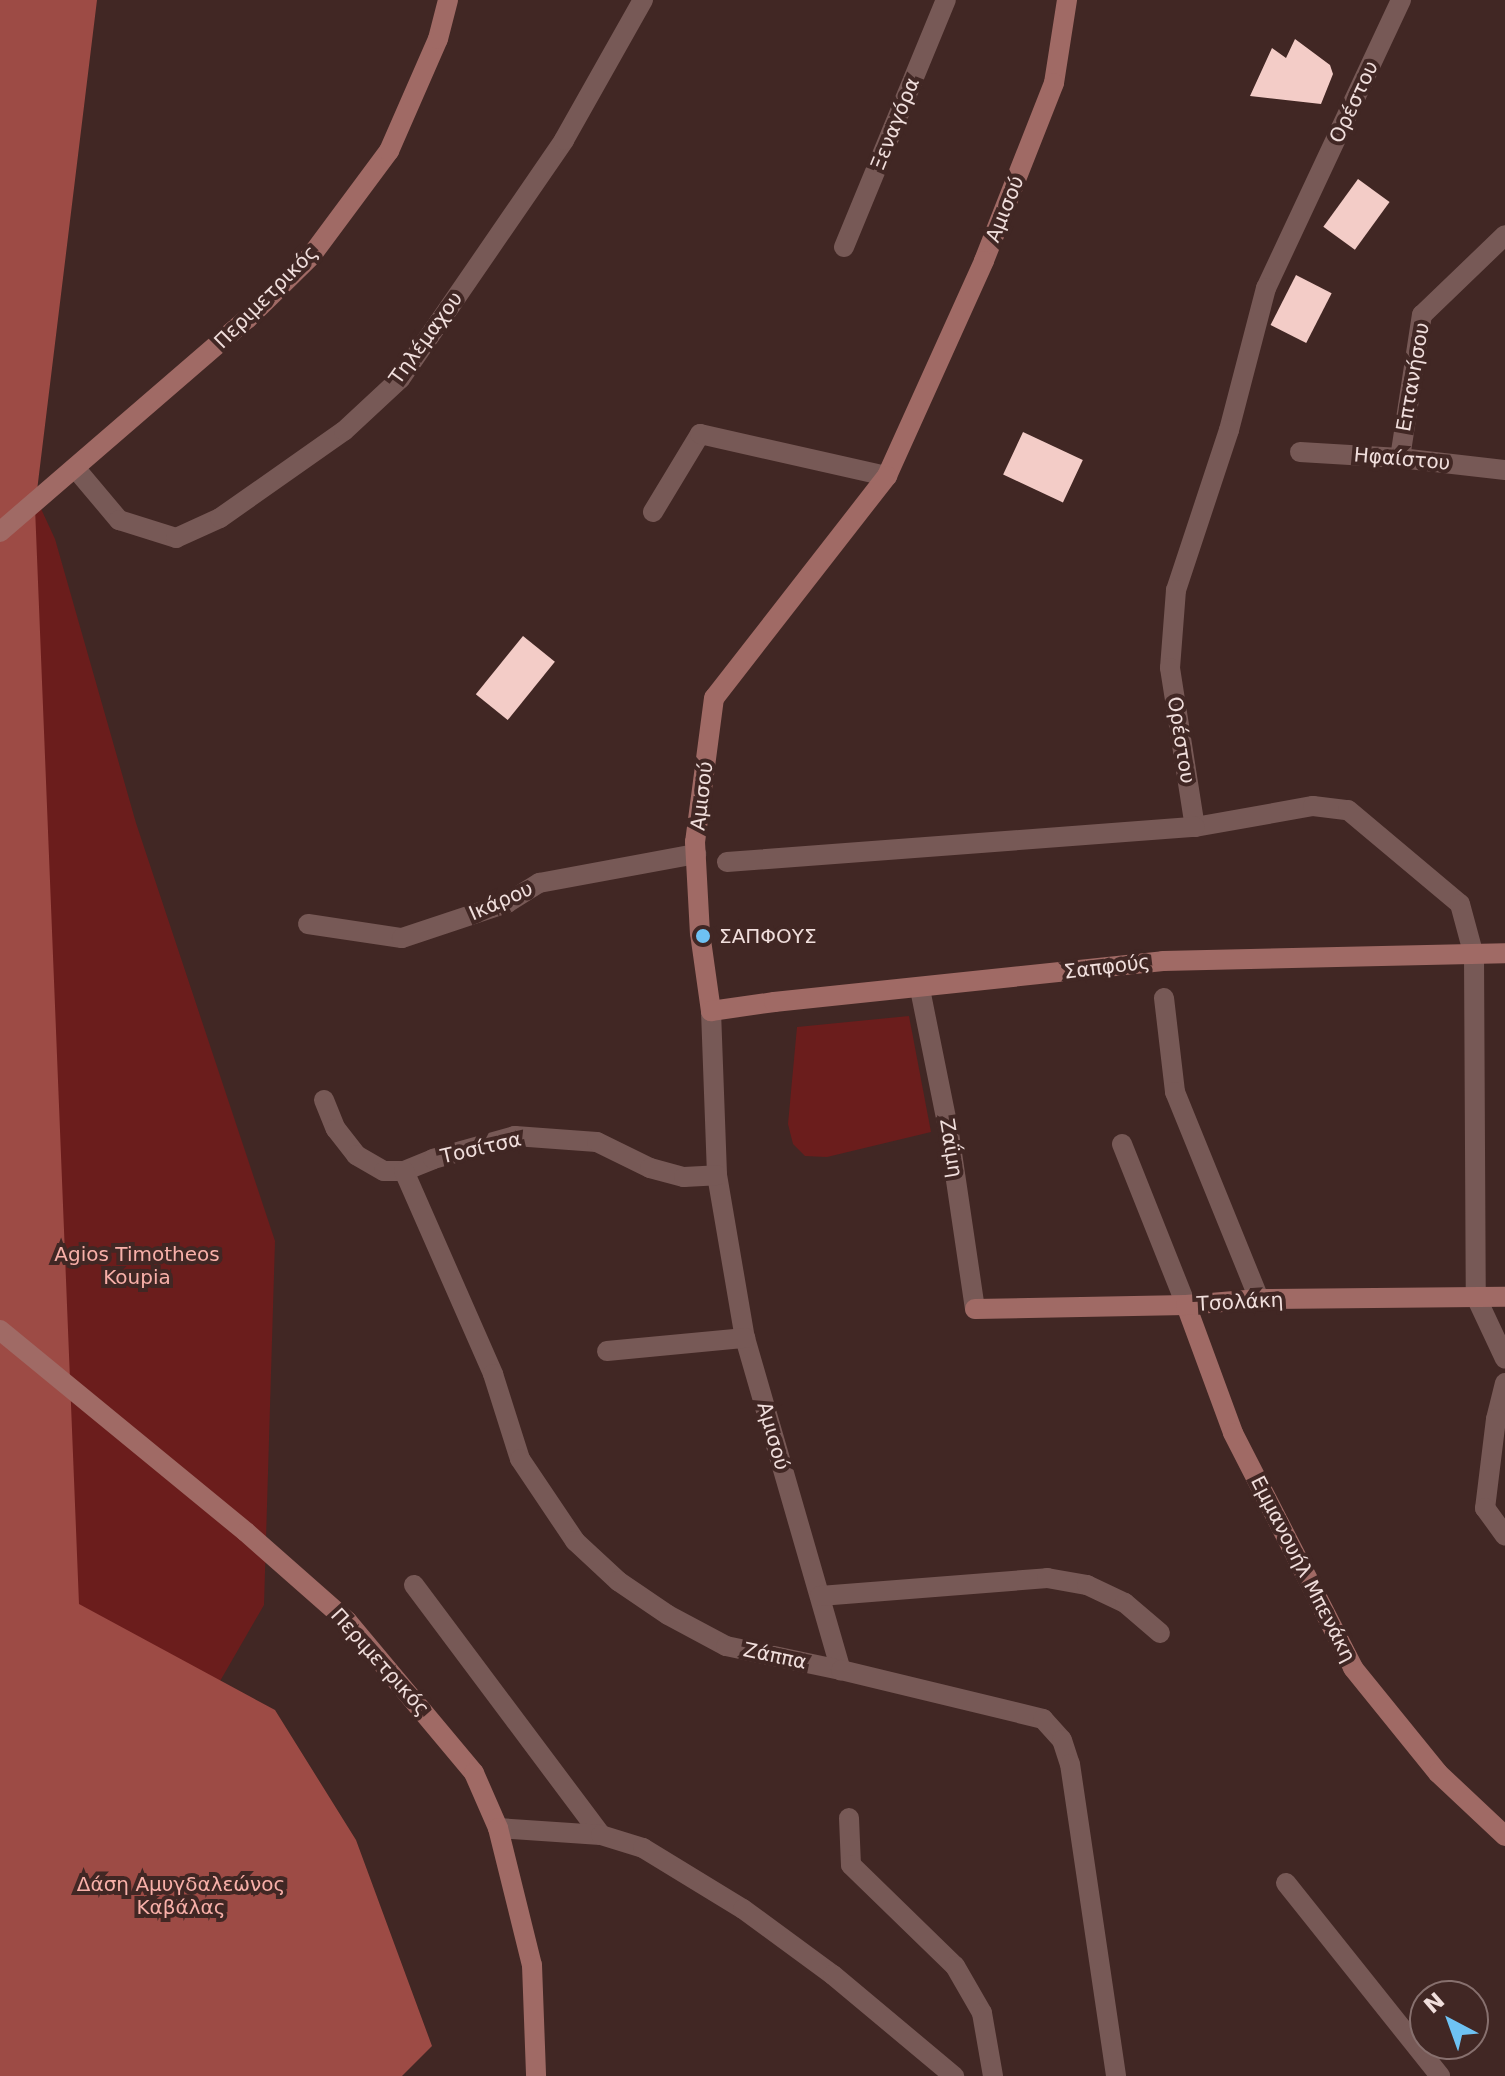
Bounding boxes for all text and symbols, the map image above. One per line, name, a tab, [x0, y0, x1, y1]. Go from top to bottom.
street label: Ορέστου	[1325, 57, 1383, 147]
street label: Ξεναγόρα	[866, 74, 924, 174]
street label: Αμισού	[981, 172, 1029, 246]
street label: Περιμετρικός	[209, 240, 323, 354]
street label: Τηλέμαχου	[384, 287, 468, 389]
street label: Επτανήσου	[1392, 321, 1434, 433]
street label: Ηφαίστου	[1353, 443, 1451, 475]
street label: Ορέστου	[1162, 695, 1200, 785]
street label: Αμισού	[686, 760, 718, 832]
street label: Ικάρου	[465, 876, 537, 926]
place label: ΣΑΠΦΟΥΣ	[719, 924, 817, 948]
marker: ΣΑΠΦΟΥΣ	[694, 927, 712, 945]
street label: Σαπφούς	[1063, 950, 1151, 984]
street label: Ζαΐμη	[935, 1117, 967, 1179]
street label: Τοσίτσα	[438, 1127, 524, 1169]
park label: Agios Timotheos Koupia	[54, 1242, 220, 1289]
street label: Τσολάκη	[1196, 1288, 1284, 1316]
street label: Αμισού	[752, 1399, 794, 1473]
street label: Εμμανουήλ Μπενάκη	[1246, 1472, 1360, 1666]
street label: Περιμετρικός	[326, 1603, 434, 1721]
street label: Ζάππα	[741, 1638, 809, 1674]
park label: Δάση Αμυγδαλεώνος Καβάλας	[77, 1873, 285, 1920]
north arrow	[1409, 1980, 1489, 2060]
text: N	[1419, 1988, 1449, 2019]

